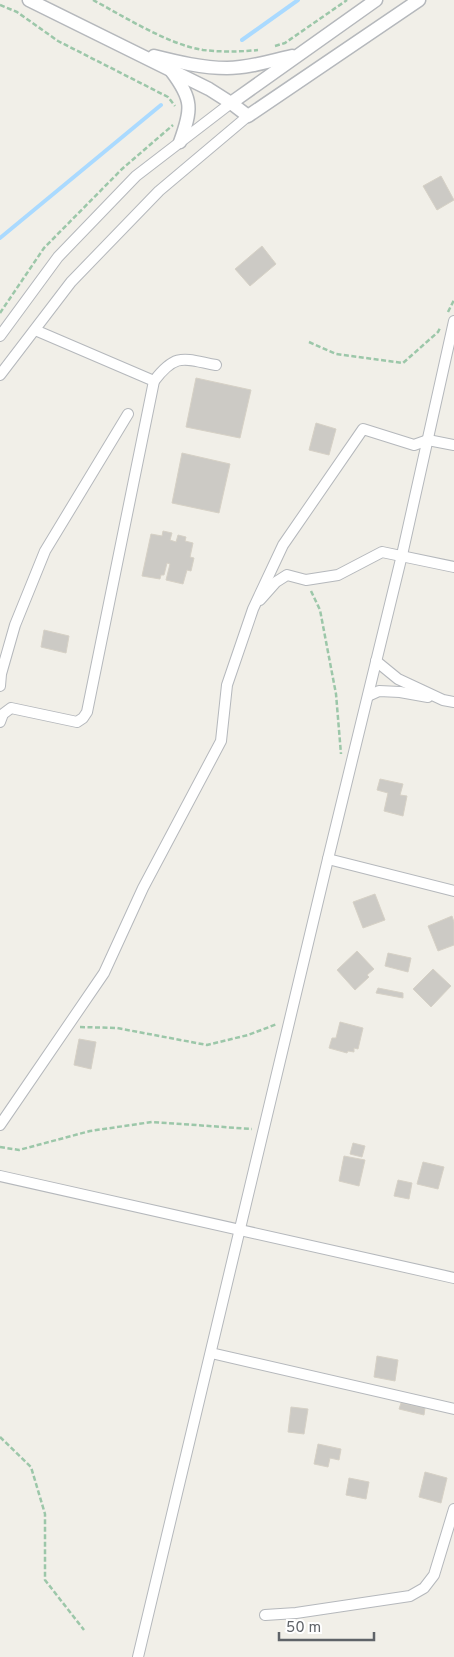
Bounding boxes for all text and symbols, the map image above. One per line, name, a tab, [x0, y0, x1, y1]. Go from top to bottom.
scale bar	[279, 1610, 374, 1642]
text: 50 m	[286, 1619, 321, 1638]

